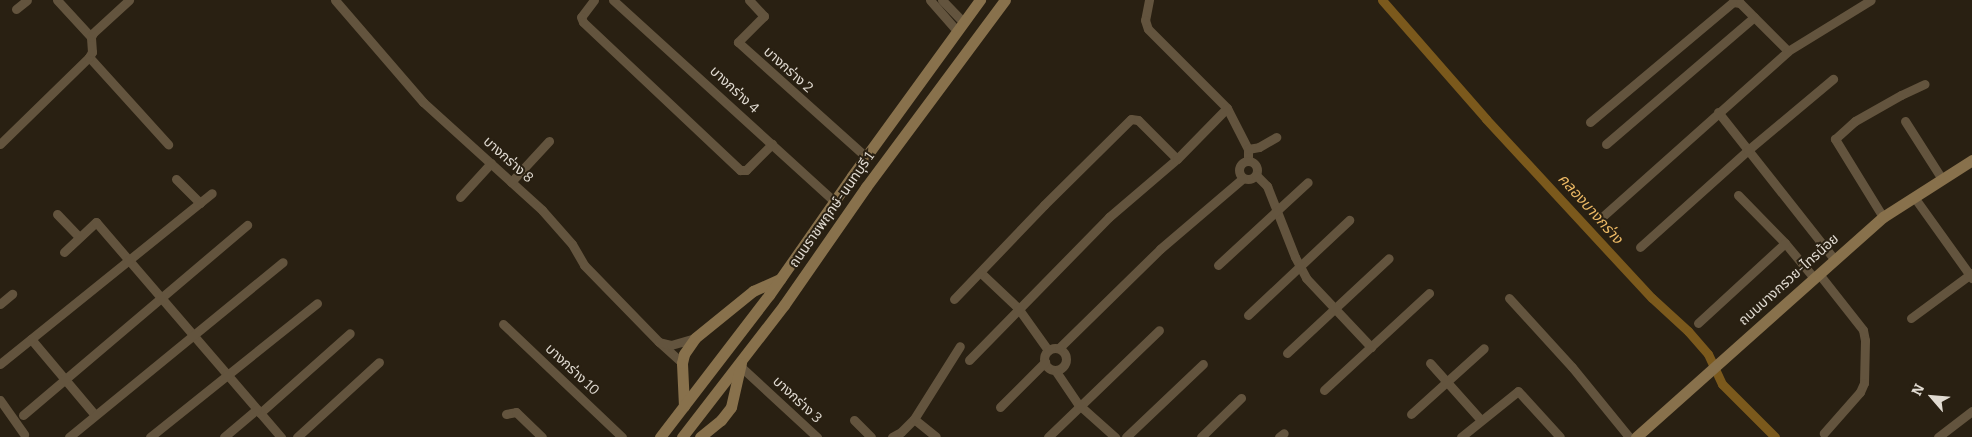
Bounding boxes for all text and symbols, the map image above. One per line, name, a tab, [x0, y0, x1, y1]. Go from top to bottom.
street label: บางกร่าง 2	[760, 44, 816, 96]
street label: บางกร่าง 4	[706, 63, 762, 117]
street label: บางกร่าง 8	[480, 133, 536, 187]
street label: ถนนราชพฤกษ์-นนทบุรี 1	[786, 149, 878, 271]
water label: คลองบางกร่าง	[1554, 170, 1626, 248]
street label: ถนนบางกรวย-ไทรน้อย	[1736, 231, 1842, 329]
street label: บางกร่าง 10	[542, 341, 602, 399]
north arrow	[1907, 372, 1957, 422]
street label: บางกร่าง 3	[769, 373, 825, 427]
text: N	[1908, 381, 1928, 399]

